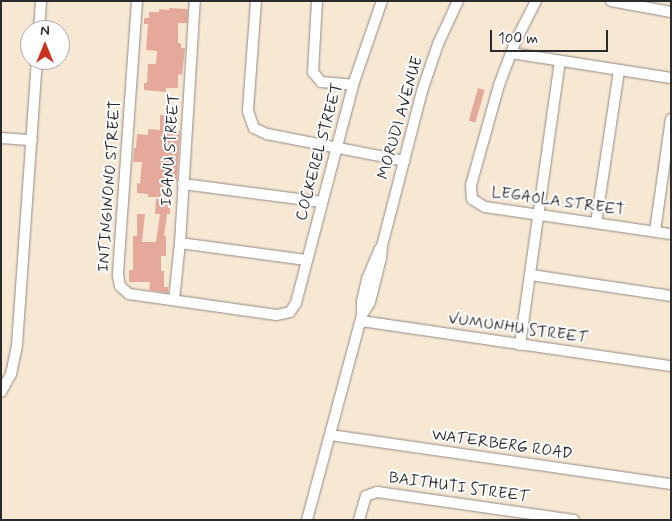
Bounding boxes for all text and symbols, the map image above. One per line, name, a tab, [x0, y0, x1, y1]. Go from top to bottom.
north arrow	[20, 20, 70, 70]
scale bar	[492, 20, 610, 52]
text: N	[40, 22, 50, 40]
text: 100 m	[498, 29, 538, 49]
street label: MORUDI AVENUE	[374, 54, 428, 182]
street label: COCKEREL STREET	[292, 80, 348, 224]
street label: IGANU STREET	[157, 92, 185, 208]
street label: INTINGINONO STREET	[94, 99, 126, 273]
street label: LEGAOLA STREET	[490, 183, 626, 221]
street label: VUMUNHU STREET	[447, 310, 589, 348]
street label: WATERBERG ROAD	[430, 426, 574, 464]
street label: BAITHUTI STREET	[387, 469, 531, 507]

